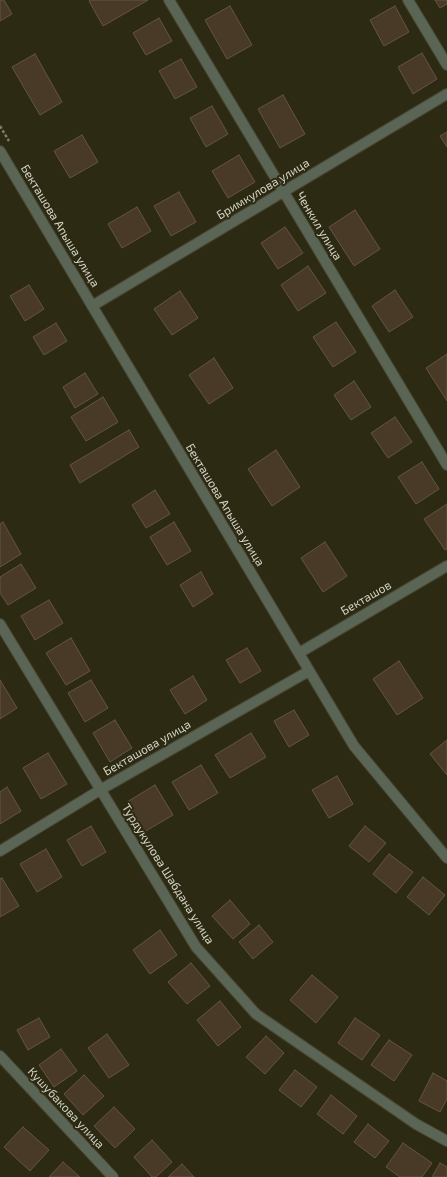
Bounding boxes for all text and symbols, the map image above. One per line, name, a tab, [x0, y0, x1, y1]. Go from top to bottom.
street label: Бримкулова улица	[214, 156, 312, 222]
street label: Бекташова Апыша улица	[18, 162, 102, 290]
street label: Ченкил улица	[293, 189, 345, 263]
street label: Бекташова Апыша улица	[183, 441, 267, 569]
street label: Бекташов	[338, 578, 394, 618]
street label: Бекташова улица	[101, 717, 193, 779]
street label: Турдукулова Шабдана улица	[119, 801, 217, 947]
street label: Кушубакова улица	[25, 1064, 107, 1152]

